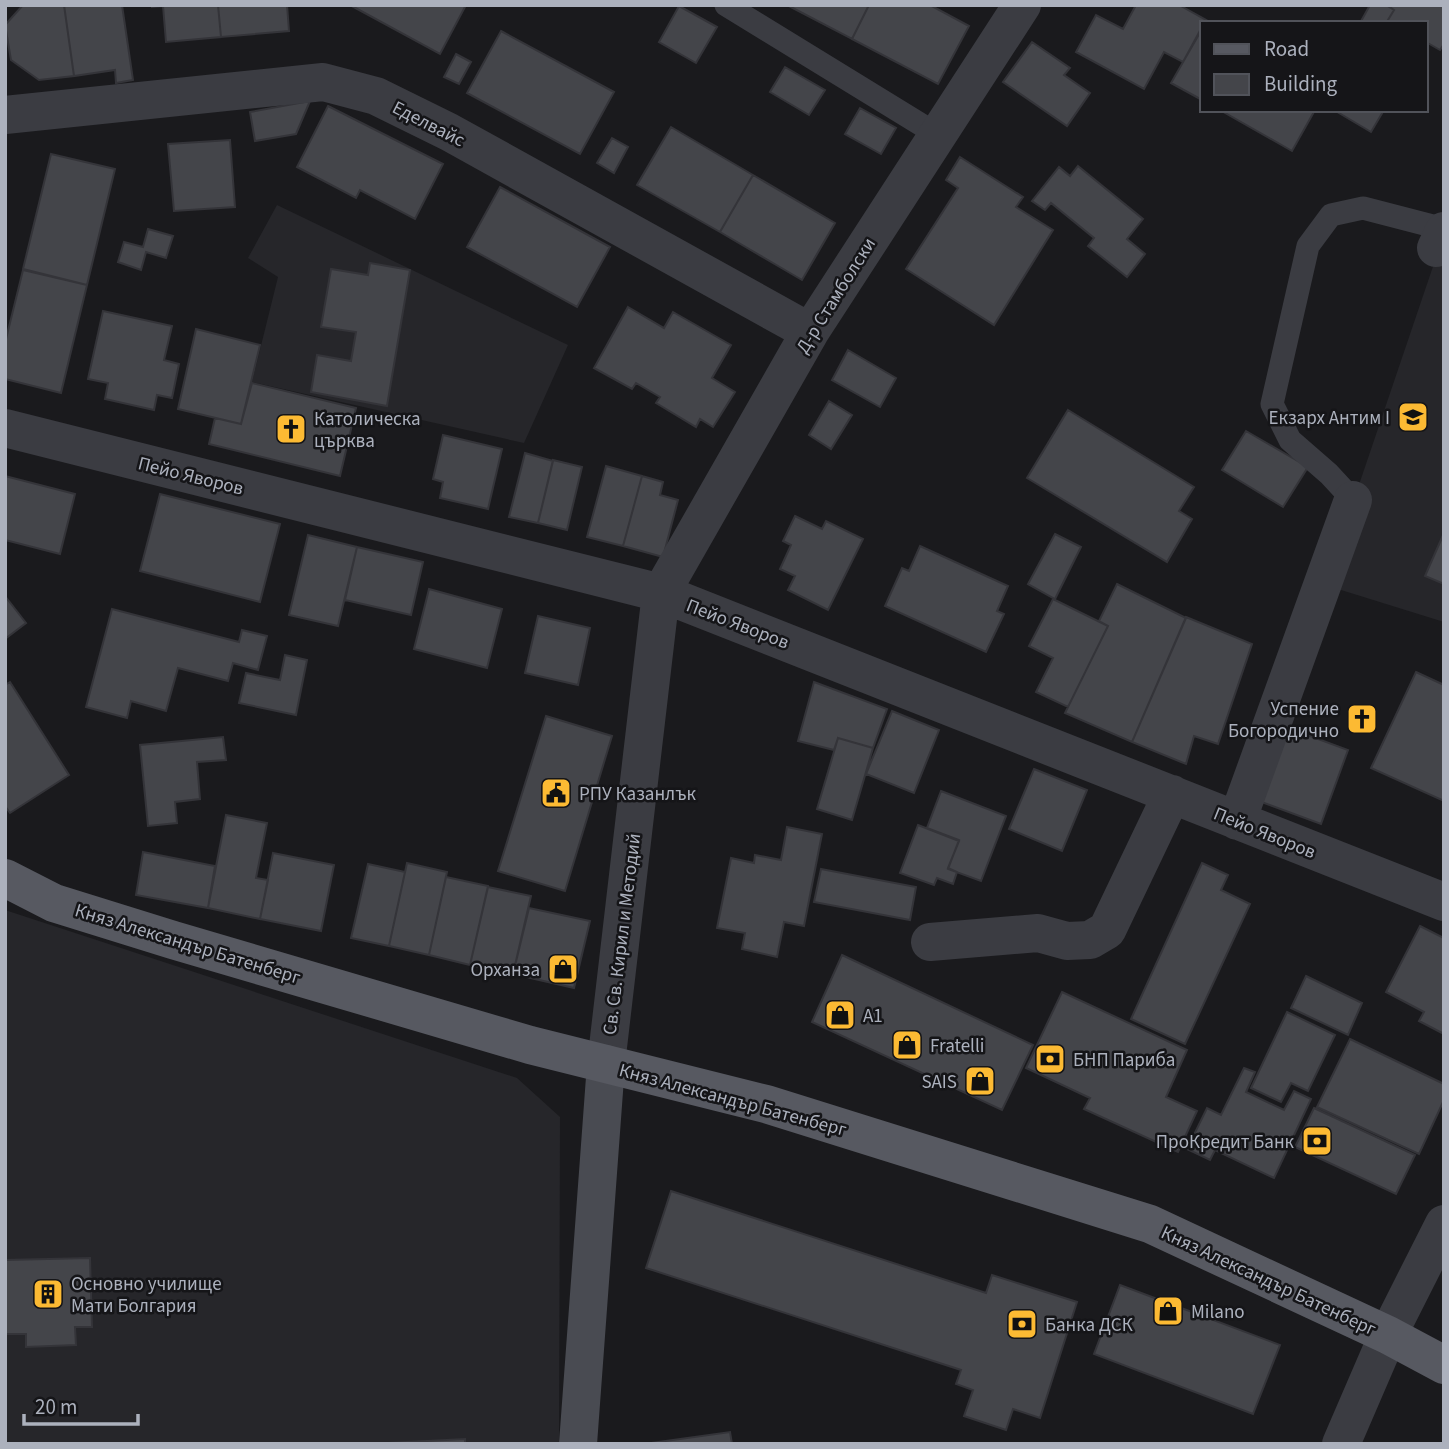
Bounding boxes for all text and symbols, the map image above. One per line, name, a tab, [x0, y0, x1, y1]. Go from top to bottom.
legend	[1200, 21, 1428, 112]
text: Road	[1264, 34, 1309, 64]
text: Building	[1264, 69, 1338, 99]
street label: Еделвайс	[387, 95, 470, 154]
street label: Д-р Стамболски	[790, 233, 883, 359]
school or university icon: Екзарх Антим I	[1396, 400, 1430, 434]
place label: Екзарх Антим I	[1269, 405, 1390, 432]
place label: Католическа църква	[314, 406, 421, 455]
church icon: Католическа църква	[274, 412, 308, 446]
street label: Пейо Яворов	[135, 450, 246, 503]
street label: Пейо Яворов	[682, 592, 793, 656]
place label: Успение Богородично	[1228, 696, 1339, 745]
church icon: Успение Богородично	[1345, 702, 1379, 736]
public building icon: РПУ Казанлък	[539, 776, 573, 810]
place label: РПУ Казанлък	[579, 781, 696, 808]
street label: Пейо Яворов	[1209, 801, 1320, 866]
street label: Св. Св. Кирил и Методий	[597, 832, 648, 1037]
street label: Княз Александър Батенберг	[71, 897, 304, 992]
shop icon: Орханза	[546, 952, 580, 986]
place label: Орханза	[470, 957, 540, 984]
shop icon: A1	[823, 998, 857, 1032]
place label: A1	[863, 1003, 883, 1030]
shop icon: Fratelli	[890, 1028, 924, 1062]
place label: Fratelli	[930, 1033, 984, 1060]
bank icon: БНП Париба	[1033, 1042, 1067, 1076]
place label: БНП Париба	[1073, 1047, 1175, 1074]
street label: Княз Александър Батенберг	[616, 1057, 850, 1144]
shop icon: SAIS	[963, 1064, 997, 1098]
place label: SAIS	[921, 1069, 957, 1096]
bank icon: ПроКредит Банк	[1300, 1124, 1334, 1158]
place label: ПроКредит Банк	[1156, 1129, 1295, 1156]
street label: Княз Александър Батенберг	[1156, 1220, 1381, 1343]
place label: Основно училище Мати Болгария	[71, 1271, 222, 1320]
building icon: Основно училище Мати Болгария	[31, 1277, 65, 1311]
shop icon: Milano	[1151, 1294, 1185, 1328]
place label: Milano	[1191, 1299, 1245, 1326]
bank icon: Банка ДСК	[1005, 1307, 1039, 1341]
place label: Банка ДСК	[1045, 1312, 1133, 1339]
scale bar	[24, 1382, 138, 1426]
text: 20 m	[35, 1392, 77, 1422]

